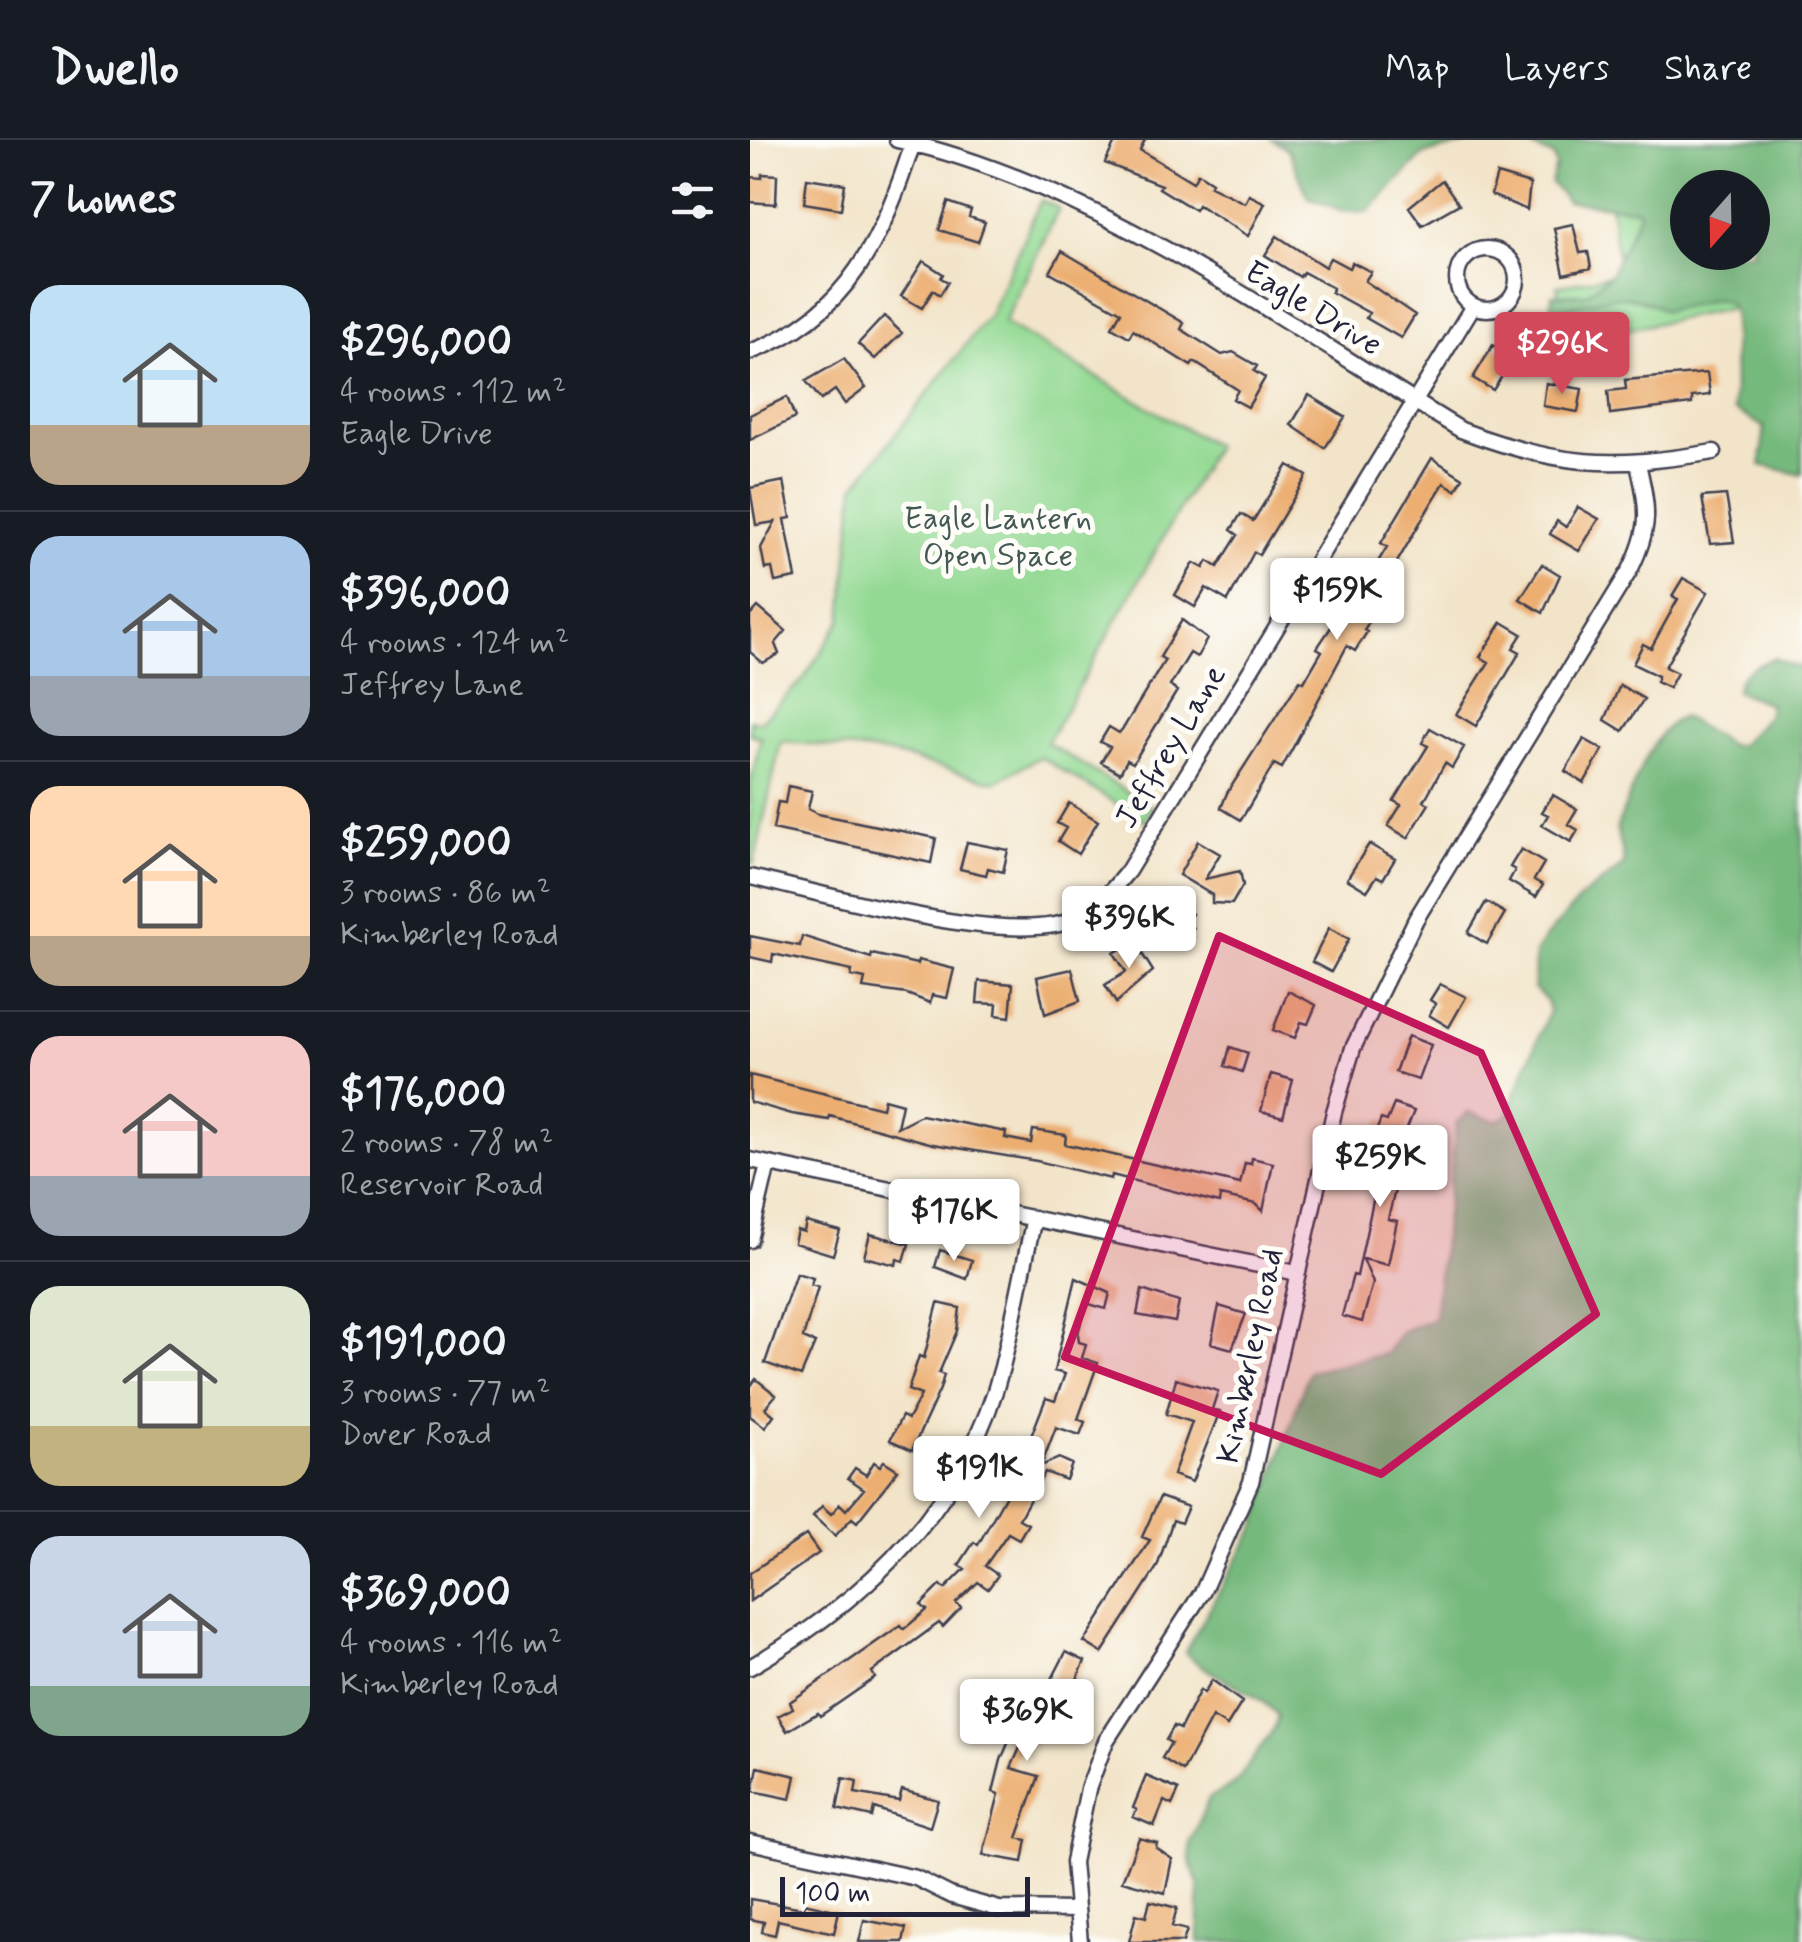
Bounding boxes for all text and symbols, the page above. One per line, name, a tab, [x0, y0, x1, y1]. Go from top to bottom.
text: Dwello	[50, 38, 179, 101]
text: Map	[1385, 46, 1449, 92]
text: Layers	[1504, 46, 1609, 92]
text: Share	[1664, 46, 1752, 92]
north arrow	[1670, 170, 1770, 270]
map controls	[1670, 170, 1770, 270]
text: 7 homes	[30, 173, 177, 228]
icon: filters	[665, 173, 720, 228]
street label: Eagle Drive	[1237, 252, 1389, 366]
pin: $296K	[1492, 312, 1632, 397]
text: $296,000	[340, 316, 512, 371]
text: $296K	[1516, 323, 1608, 365]
icon: home	[110, 325, 230, 445]
text: 4 rooms · 112 m²	[340, 371, 566, 413]
text: Eagle Drive	[340, 413, 493, 455]
park label: Eagle Lantern Open Space	[904, 498, 1092, 577]
pin: $159K	[1267, 558, 1407, 643]
text: $396,000	[340, 567, 510, 622]
text: $159K	[1292, 569, 1382, 611]
icon: home	[110, 576, 230, 696]
text: 4 rooms · 124 m²	[340, 622, 569, 664]
street label: Jeffrey Lane	[1106, 657, 1236, 837]
text: Jeffrey Lane	[340, 664, 524, 706]
text: $259,000	[340, 817, 512, 872]
icon: home	[110, 826, 230, 946]
text: 3 rooms · 86 m²	[340, 872, 551, 914]
pin: $396K	[1059, 886, 1199, 971]
text: $396K	[1084, 897, 1174, 939]
text: Kimberley Road	[340, 914, 559, 956]
text: $176,000	[340, 1067, 506, 1122]
icon: home	[110, 1076, 230, 1196]
text: 2 rooms · 78 m²	[340, 1122, 553, 1164]
pin: $259K	[1310, 1125, 1450, 1210]
text: $259K	[1335, 1136, 1425, 1178]
text: Reservoir Road	[340, 1164, 543, 1206]
pin: $176K	[884, 1179, 1024, 1264]
text: $176K	[911, 1190, 997, 1232]
street label: Kimberley Road	[1208, 1245, 1294, 1467]
text: $191,000	[340, 1317, 507, 1372]
icon: home	[110, 1326, 230, 1446]
text: 3 rooms · 77 m²	[340, 1372, 551, 1414]
text: Dover Road	[340, 1414, 492, 1456]
pin: $191K	[909, 1436, 1049, 1521]
text: $191K	[935, 1447, 1023, 1489]
text: $369,000	[340, 1567, 511, 1622]
icon: home	[110, 1576, 230, 1696]
text: 4 rooms · 116 m²	[340, 1622, 562, 1664]
text: Kimberley Road	[340, 1664, 559, 1706]
pin: $369K	[957, 1679, 1097, 1764]
text: $369K	[982, 1690, 1072, 1732]
scale bar	[780, 1872, 1030, 1916]
text: 100 m	[795, 1876, 870, 1913]

